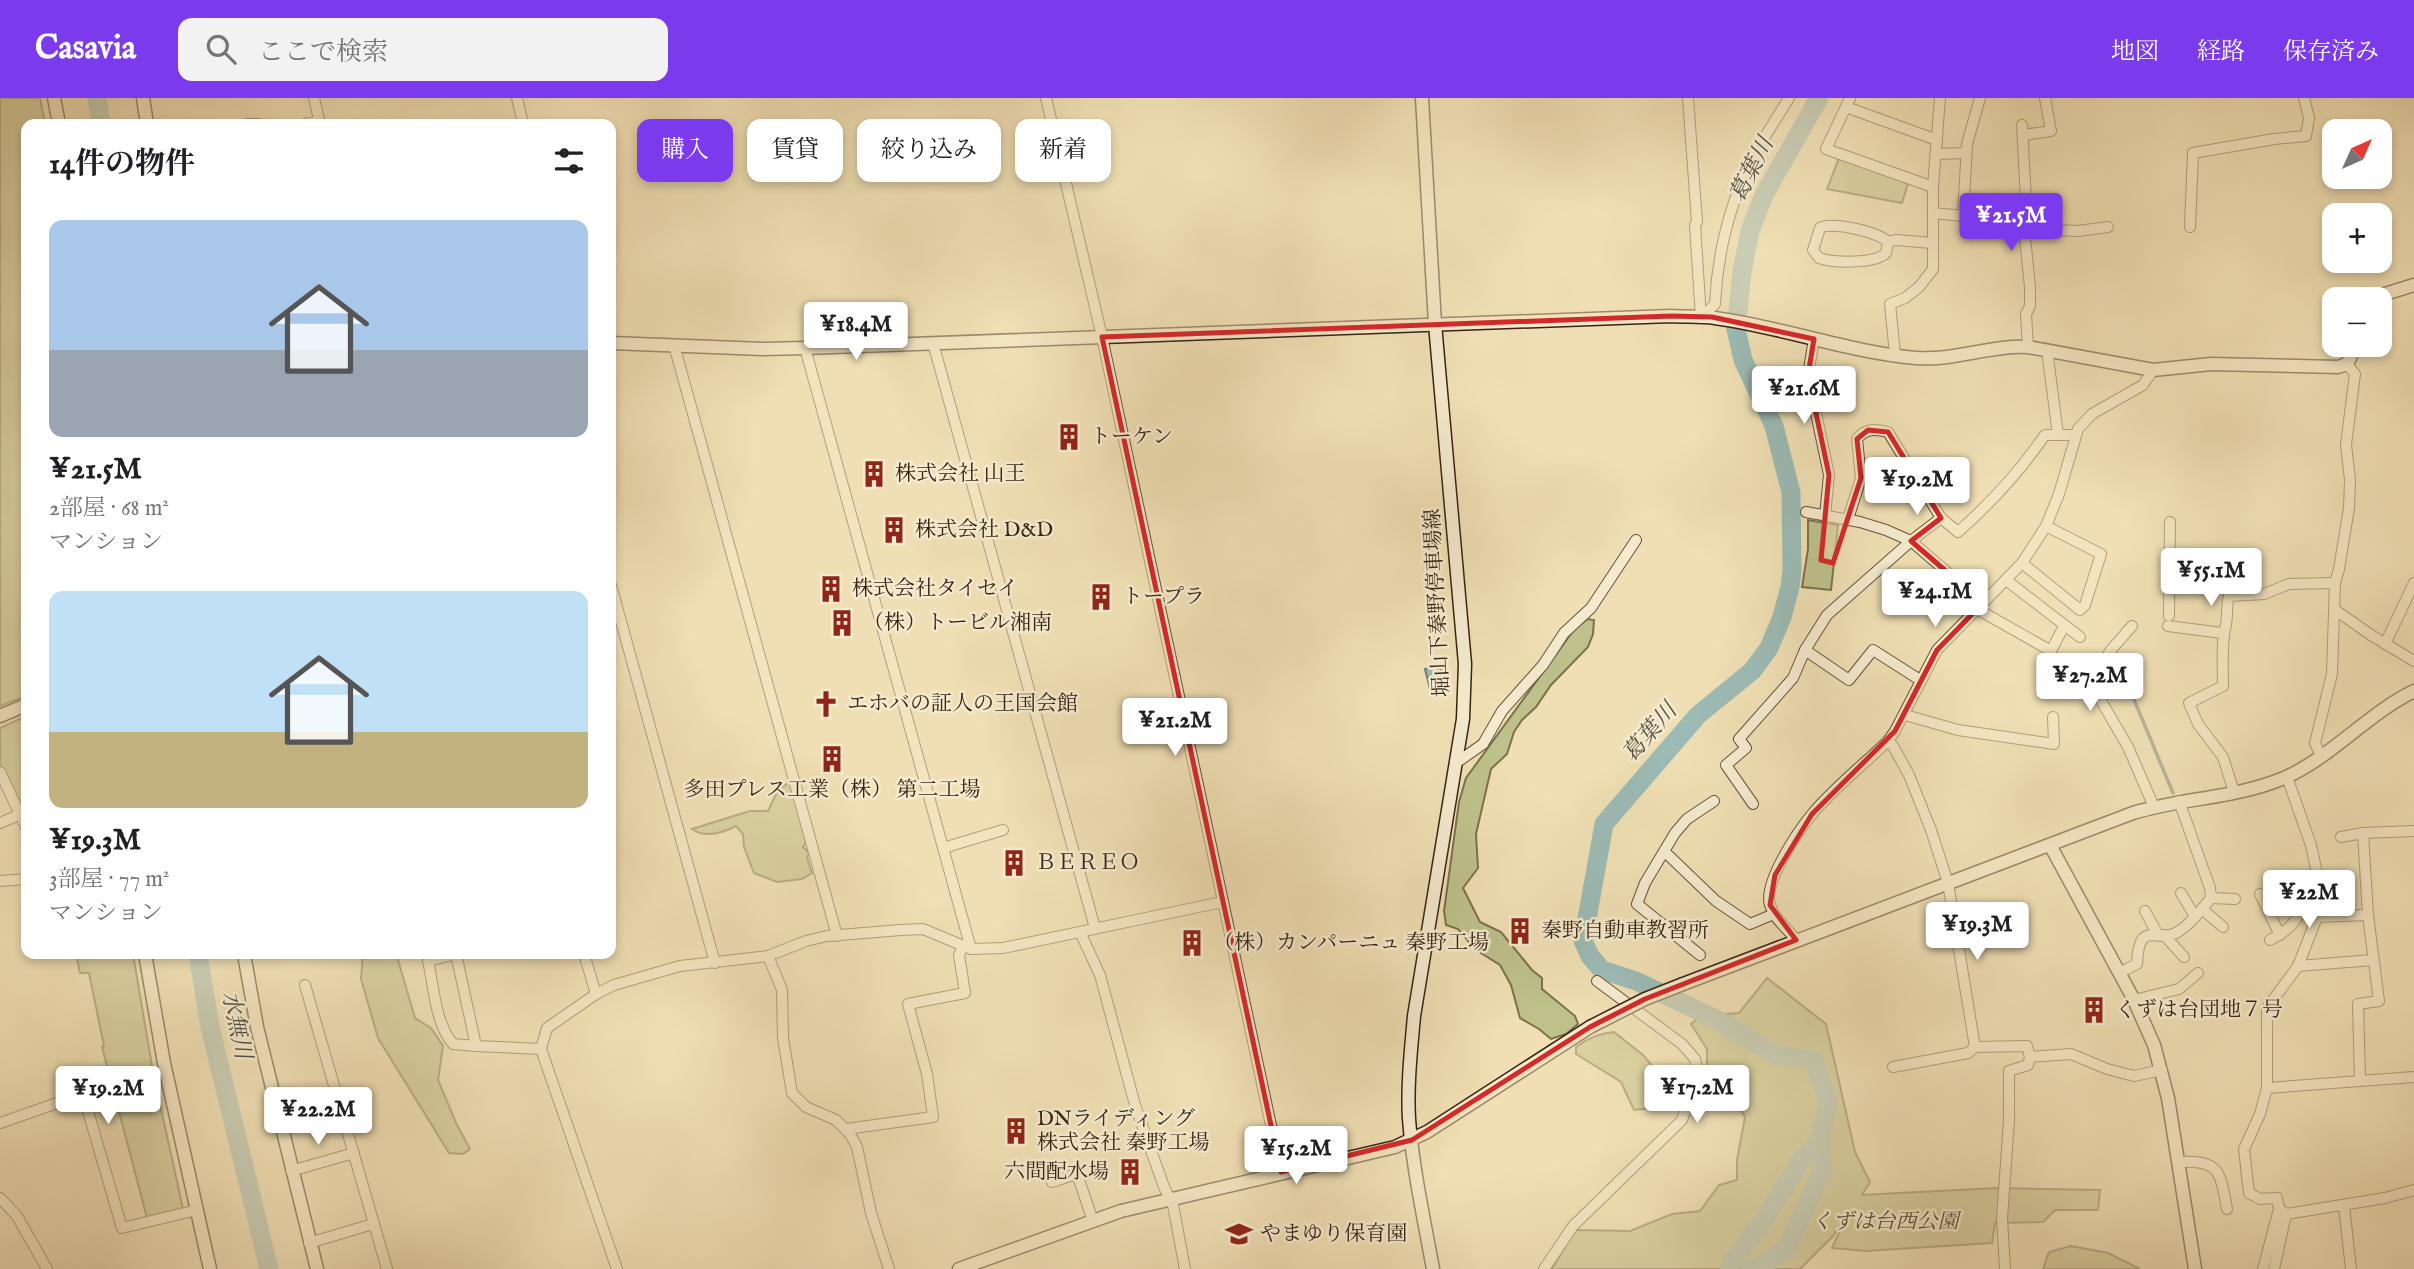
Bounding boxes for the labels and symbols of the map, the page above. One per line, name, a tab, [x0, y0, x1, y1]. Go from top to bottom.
north arrow	[2322, 119, 2392, 189]
water label: 葛葉川	[1723, 130, 1782, 207]
pin: ¥21.5M	[1954, 194, 2068, 253]
pin: ¥18.4M	[799, 302, 913, 362]
pin: ¥21.6M	[1747, 366, 1861, 426]
building icon: トーケン	[1054, 422, 1084, 452]
place label: トーケン	[1090, 424, 1173, 451]
pin: ¥19.2M	[1860, 458, 1974, 517]
building icon: 株式会社 山王	[859, 459, 889, 489]
place label: 株式会社 山王	[895, 461, 1026, 488]
street label: 堀山下秦野停車場線	[1420, 508, 1456, 698]
building icon: 株式会社 D&D	[879, 515, 909, 545]
place label: 株式会社 D&D	[915, 517, 1053, 544]
pin: ¥55.1M	[2154, 548, 2268, 608]
pin: ¥24.1M	[1878, 570, 1992, 629]
building icon: 株式会社タイセイ	[816, 574, 846, 604]
place label: 株式会社タイセイ	[852, 576, 1018, 603]
building icon: トープラ	[1086, 582, 1116, 612]
place label: トープラ	[1122, 584, 1205, 611]
building icon: （株）トービル湘南	[827, 608, 857, 638]
place label: （株）トービル湘南	[863, 610, 1052, 637]
pin: ¥27.2M	[2033, 654, 2147, 713]
church icon: エホバの証人の王国会館	[811, 689, 841, 719]
place label: エホバの証人の王国会館	[847, 691, 1078, 718]
water label: 葛葉川	[1616, 695, 1686, 769]
pin: ¥21.2M	[1118, 698, 1232, 758]
building icon: 多田プレス工業（株） 第二工場	[817, 744, 847, 774]
place label: 多田プレス工業（株） 第二工場	[683, 777, 981, 804]
building icon: ＢＥＲＥＯ	[999, 848, 1029, 878]
place label: ＢＥＲＥＯ	[1035, 850, 1140, 877]
pin: ¥22M	[2268, 870, 2350, 930]
pin: ¥19.3M	[1920, 902, 2034, 962]
building icon: 秦野自動車教習所	[1505, 916, 1535, 946]
place label: 秦野自動車教習所	[1541, 918, 1709, 945]
building icon: （株）カンパーニュ 秦野工場	[1177, 928, 1207, 958]
place label: （株）カンパーニュ 秦野工場	[1213, 930, 1489, 957]
water label: 水無川	[215, 988, 258, 1065]
building icon: くずは台団地７号	[2079, 995, 2109, 1025]
place label: くずは台団地７号	[2115, 997, 2283, 1024]
pin: ¥19.2M	[51, 1066, 165, 1126]
pin: ¥17.2M	[1640, 1066, 1754, 1125]
pin: ¥22.2M	[261, 1088, 375, 1147]
place label: DNライディング 株式会社 秦野工場	[1037, 1106, 1210, 1157]
building icon: DNライディング 株式会社 秦野工場	[1001, 1116, 1031, 1146]
pin: ¥15.2M	[1239, 1126, 1353, 1186]
building icon: 六間配水場	[1115, 1157, 1145, 1187]
place label: 六間配水場	[1004, 1159, 1109, 1186]
park label: くずは台西公園	[1812, 1209, 1961, 1236]
school or university icon: やまゆり保育園	[1224, 1219, 1254, 1249]
place label: やまゆり保育園	[1260, 1221, 1407, 1248]

